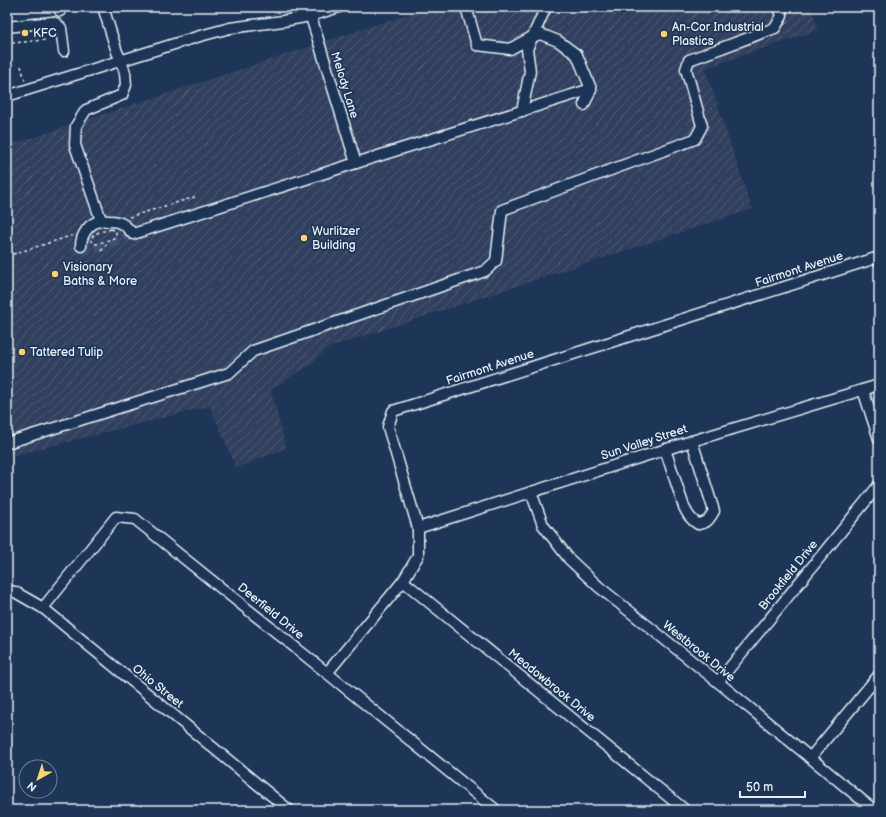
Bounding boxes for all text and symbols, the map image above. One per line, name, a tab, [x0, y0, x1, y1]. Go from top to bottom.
place label: An-Cor Industrial Plastics	[672, 20, 764, 49]
place label: KFC	[33, 26, 57, 41]
marker: KFC	[20, 28, 30, 38]
marker: An-Cor Industrial Plastics	[659, 29, 669, 39]
street label: Melody Lane	[327, 50, 362, 120]
place label: Wurlitzer Building	[312, 224, 360, 253]
marker: Wurlitzer Building	[299, 233, 309, 243]
street label: Fairmont Avenue	[753, 248, 845, 291]
place label: Visionary Baths & More	[63, 260, 137, 289]
marker: Visionary Baths & More	[50, 269, 60, 279]
place label: Tattered Tulip	[30, 345, 103, 360]
street label: Fairmont Avenue	[444, 346, 536, 389]
marker: Tattered Tulip	[17, 347, 27, 357]
street label: Sun Valley Street	[599, 421, 689, 463]
street label: Brookfield Drive	[756, 537, 821, 613]
street label: Deerfield Drive	[234, 580, 307, 643]
street label: Westbrook Drive	[659, 618, 738, 685]
street label: Meadowbrook Drive	[505, 646, 598, 725]
street label: Ohio Street	[129, 661, 186, 712]
north arrow	[18, 759, 58, 799]
scale bar	[740, 773, 805, 799]
text: N	[25, 779, 39, 794]
text: 50 m	[746, 780, 773, 795]

